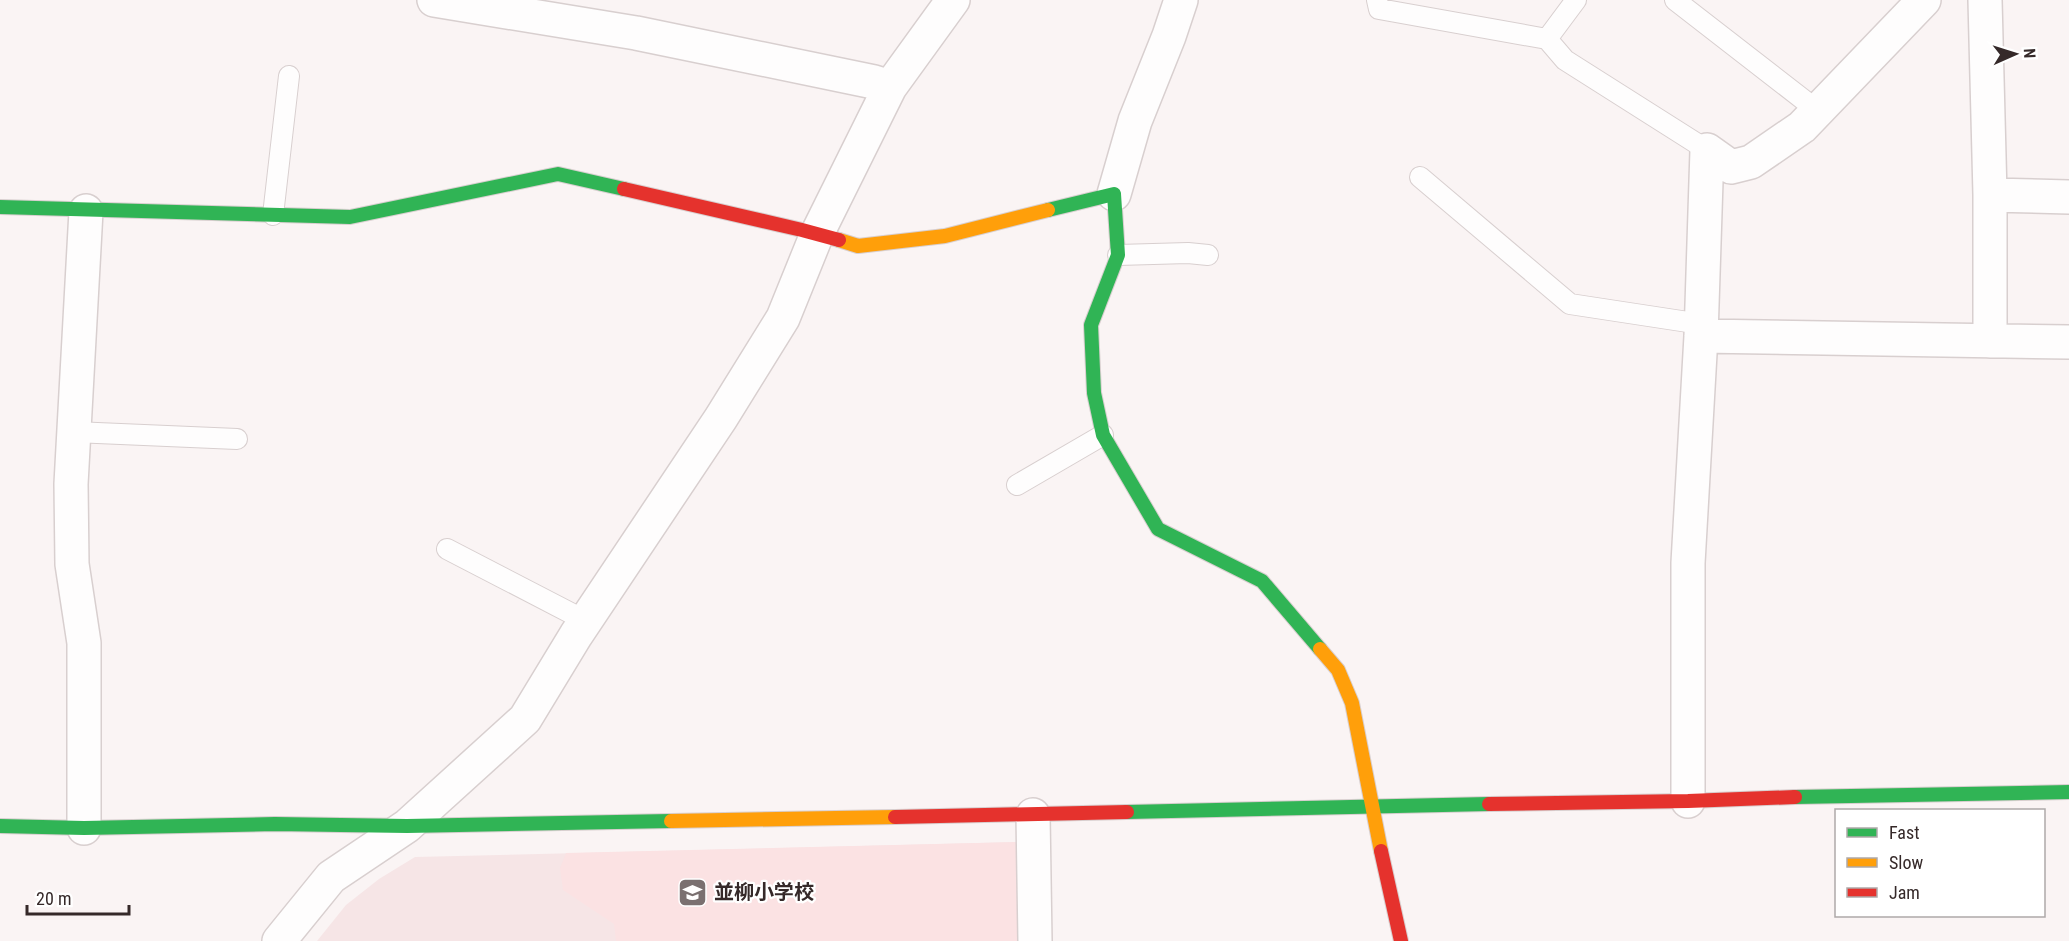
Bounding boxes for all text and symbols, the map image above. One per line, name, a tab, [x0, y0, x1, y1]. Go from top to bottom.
north arrow	[1985, 24, 2045, 84]
text: N	[2020, 48, 2039, 59]
legend	[1835, 809, 2045, 917]
text: Fast	[1889, 822, 1920, 843]
text: Slow	[1889, 852, 1924, 873]
school or university icon: 並柳小学校	[677, 876, 709, 908]
scale bar	[27, 878, 129, 916]
place label: 並柳小学校	[714, 880, 814, 904]
text: Jam	[1889, 882, 1920, 903]
text: 20 m	[36, 888, 71, 909]

